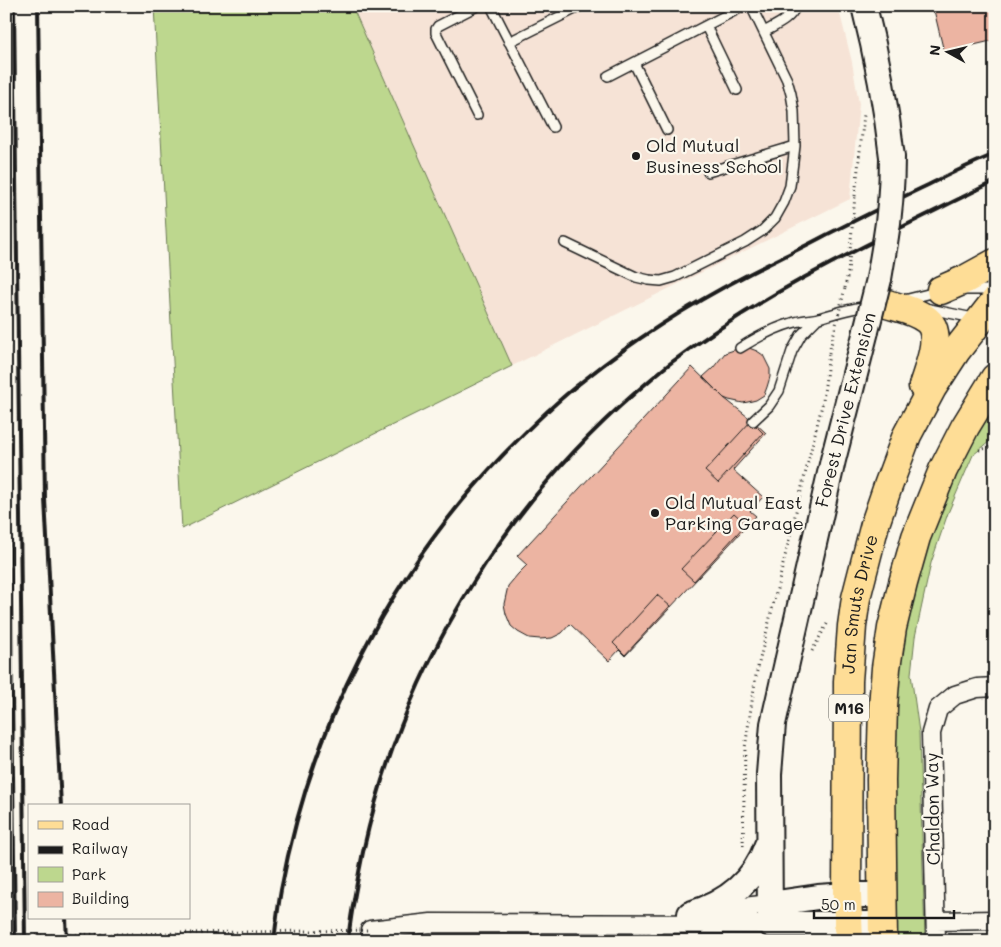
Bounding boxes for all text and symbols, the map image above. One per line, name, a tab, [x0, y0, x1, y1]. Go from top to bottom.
north arrow	[924, 28, 974, 78]
text: N	[924, 44, 945, 57]
place label: Old Mutual Business School	[646, 133, 782, 178]
marker: Old Mutual Business School	[630, 150, 642, 162]
street label: Forest Drive Extension	[809, 310, 881, 510]
place label: Old Mutual East Parking Garage	[665, 490, 804, 535]
marker: Old Mutual East Parking Garage	[649, 507, 661, 519]
street label: Jan Smuts Drive	[836, 532, 883, 675]
road number: M16	[829, 694, 869, 721]
street label: Chaldon Way	[919, 752, 945, 866]
legend	[28, 804, 190, 920]
text: Road	[72, 814, 109, 834]
text: Railway	[72, 838, 128, 858]
text: Park	[72, 864, 106, 884]
scale bar	[814, 887, 954, 919]
text: Building	[72, 888, 129, 908]
text: 50 m	[821, 894, 856, 914]

